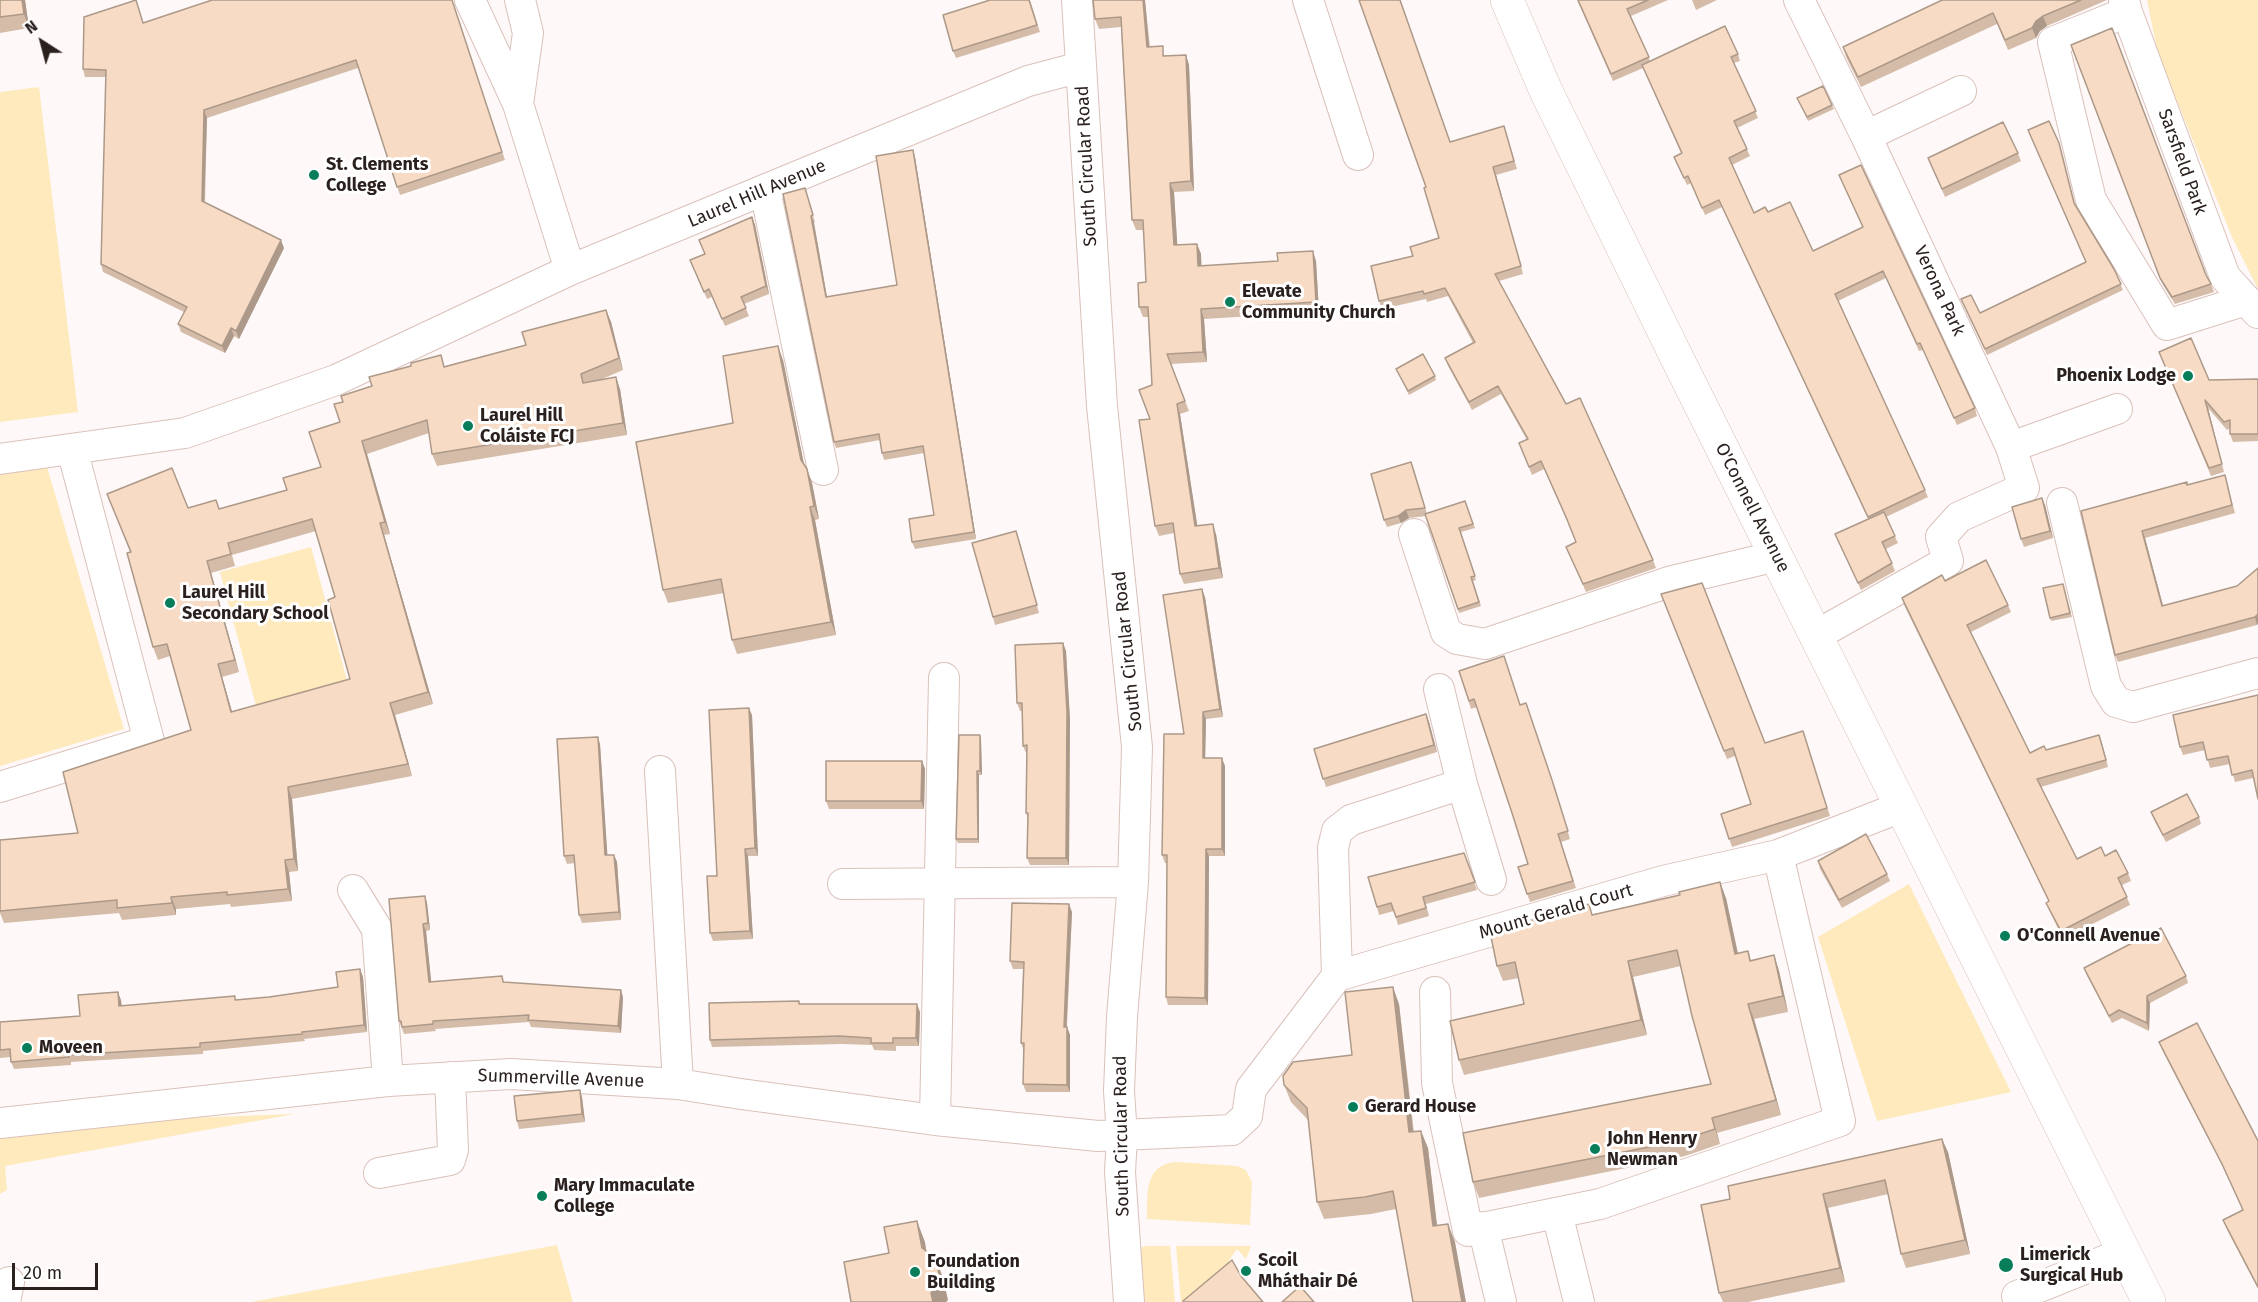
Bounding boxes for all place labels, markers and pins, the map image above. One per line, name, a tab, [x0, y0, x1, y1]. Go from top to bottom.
place label: St. Clements College	[326, 154, 429, 196]
marker: St. Clements College	[307, 168, 321, 182]
place label: Elevate Community Church	[1242, 281, 1396, 324]
marker: Elevate Community Church	[1223, 295, 1237, 309]
place label: Phoenix Lodge	[2056, 365, 2176, 387]
marker: Phoenix Lodge	[2181, 369, 2195, 383]
place label: Laurel Hill Coláiste FCJ	[480, 405, 574, 448]
marker: Laurel Hill Coláiste FCJ	[461, 419, 475, 433]
place label: Laurel Hill Secondary School	[182, 582, 329, 624]
marker: Laurel Hill Secondary School	[163, 596, 177, 610]
place label: O'Connell Avenue	[2017, 925, 2160, 947]
marker: O'Connell Avenue	[1998, 929, 2012, 943]
place label: Moveen	[39, 1037, 103, 1059]
marker: Moveen	[20, 1041, 34, 1055]
place label: Gerard House	[1365, 1096, 1476, 1118]
marker: Gerard House	[1346, 1100, 1360, 1114]
place label: John Henry Newman	[1607, 1128, 1697, 1170]
marker: John Henry Newman	[1588, 1142, 1602, 1156]
place label: Mary Immaculate College	[554, 1175, 695, 1218]
marker: Mary Immaculate College	[535, 1189, 549, 1203]
place label: Limerick Surgical Hub	[2020, 1244, 2123, 1286]
place label: Scoil Mháthair Dé	[1258, 1250, 1358, 1292]
place label: Foundation Building	[927, 1251, 1020, 1294]
marker: Limerick Surgical Hub	[1997, 1256, 2015, 1274]
marker: Scoil Mháthair Dé	[1239, 1264, 1253, 1278]
marker: Foundation Building	[908, 1265, 922, 1279]

